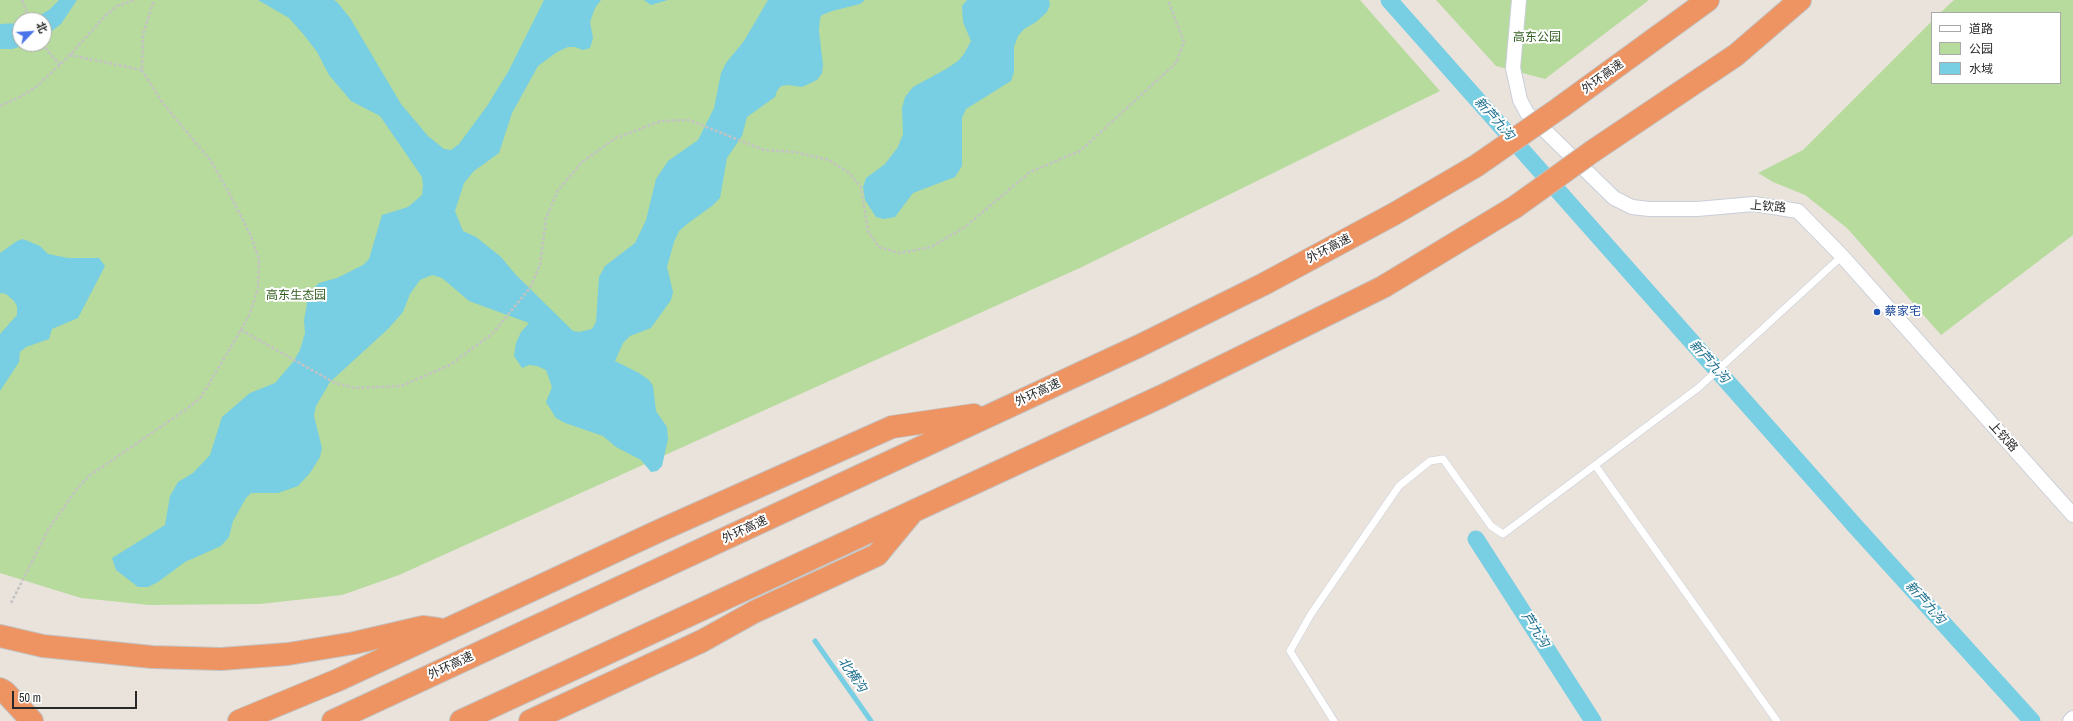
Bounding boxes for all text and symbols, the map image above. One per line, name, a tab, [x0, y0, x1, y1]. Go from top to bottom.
north arrow	[12, 12, 52, 52]
legend	[1931, 12, 2061, 84]
text: 北	[33, 19, 51, 35]
text: 道路	[1969, 21, 1993, 37]
park label: 高东公园	[1513, 31, 1561, 45]
text: 公园	[1969, 41, 1993, 57]
street label: 外环高速	[1579, 57, 1627, 97]
text: 水域	[1969, 61, 1993, 77]
water label: 新芦九沟	[1471, 94, 1517, 144]
street label: 上钦路	[1749, 198, 1787, 216]
street label: 外环高速	[1304, 231, 1354, 267]
park label: 高东生态园	[266, 289, 326, 303]
place label: 蔡家宅	[1885, 305, 1921, 319]
marker: 蔡家宅	[1872, 307, 1882, 317]
water label: 新芦九沟	[1686, 337, 1732, 387]
street label: 外环高速	[1013, 376, 1063, 410]
street label: 上钦路	[1986, 419, 2020, 455]
street label: 外环高速	[720, 513, 770, 547]
water label: 新芦九沟	[1902, 578, 1948, 628]
water label: 芦九沟	[1518, 609, 1552, 651]
street label: 外环高速	[426, 649, 476, 683]
water label: 北横沟	[834, 655, 870, 695]
scale bar	[14, 683, 139, 709]
text: 50 m	[19, 690, 41, 706]

